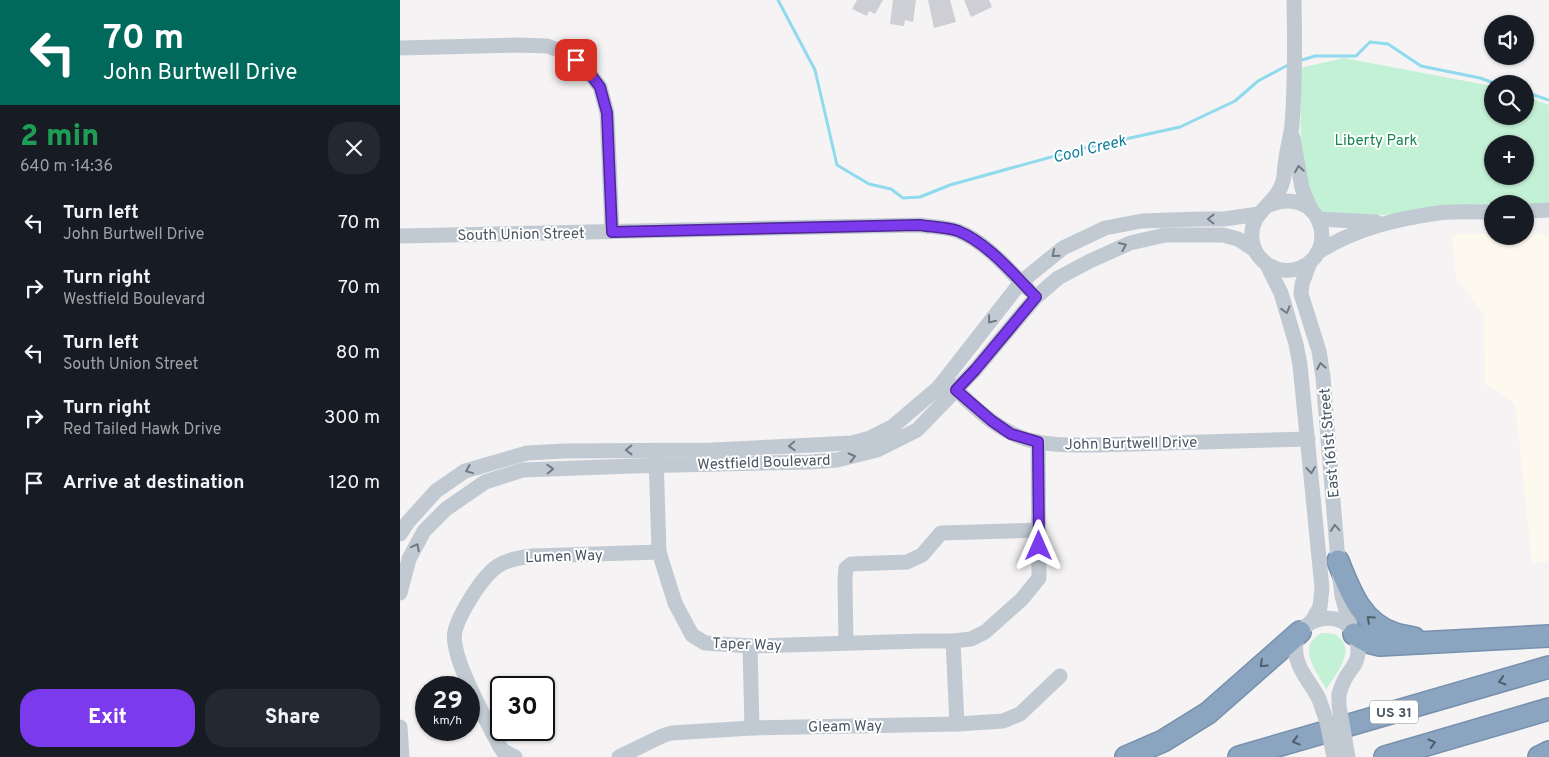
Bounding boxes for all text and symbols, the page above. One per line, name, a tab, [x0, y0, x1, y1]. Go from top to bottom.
map controls	[1484, 15, 1534, 245]
button: sound	[1484, 15, 1534, 65]
text: 70 m	[103, 17, 184, 61]
icon: left	[20, 20, 85, 85]
pin	[555, 39, 597, 81]
icon: arrive	[562, 46, 590, 74]
text: John Burtwell Drive	[103, 60, 297, 87]
button: search	[1484, 75, 1534, 125]
text: 2 min	[20, 119, 99, 156]
button: close	[328, 122, 380, 174]
water label: Cool Creek	[1051, 131, 1129, 169]
park label: Liberty Park	[1335, 132, 1418, 151]
button: +	[1484, 135, 1534, 185]
text: 640 m · 14:36	[20, 157, 113, 177]
one-way arrow	[1294, 164, 1304, 173]
button: −	[1484, 195, 1534, 245]
text: Turn left	[63, 201, 139, 225]
icon: left	[20, 209, 48, 237]
text: 70 m	[338, 211, 380, 235]
one-way arrow	[1206, 214, 1214, 224]
text: John Burtwell Drive	[63, 225, 204, 245]
street label: South Union Street	[457, 225, 585, 246]
one-way arrow	[1118, 242, 1127, 253]
one-way arrow	[1052, 249, 1061, 258]
text: Turn right	[63, 266, 151, 290]
icon: right	[20, 274, 48, 302]
text: 70 m	[338, 276, 380, 300]
text: Westfield Boulevard	[63, 290, 205, 310]
one-way arrow	[1280, 305, 1290, 313]
one-way arrow	[988, 315, 997, 324]
text: Turn left	[63, 331, 139, 355]
icon: left	[20, 339, 48, 367]
text: 80 m	[336, 341, 380, 365]
text: South Union Street	[63, 355, 199, 375]
one-way arrow	[1317, 362, 1327, 370]
street label: East 161st Street	[1316, 387, 1345, 499]
text: Turn right	[63, 396, 151, 420]
icon: right	[20, 404, 48, 432]
text: 300 m	[324, 406, 380, 430]
text: Red Tailed Hawk Drive	[63, 420, 221, 440]
street label: John Burtwell Drive	[1065, 434, 1197, 455]
one-way arrow	[787, 441, 795, 451]
one-way arrow	[625, 445, 632, 455]
street label: Westfield Boulevard	[697, 452, 831, 475]
one-way arrow	[847, 452, 856, 463]
one-way arrow	[465, 464, 474, 474]
one-way arrow	[546, 464, 554, 474]
one-way arrow	[1305, 466, 1316, 474]
icon: arrive	[20, 469, 48, 497]
text: Arrive at destination	[63, 471, 244, 495]
text: 120 m	[329, 471, 380, 495]
position arrow	[1012, 519, 1064, 571]
one-way arrow	[1330, 524, 1341, 532]
one-way arrow	[410, 543, 420, 552]
street label: Lumen Way	[525, 547, 603, 568]
one-way arrow	[1367, 616, 1376, 625]
street label: Taper Way	[712, 635, 782, 656]
one-way arrow	[1260, 658, 1269, 667]
one-way arrow	[1499, 675, 1507, 685]
speed limit sign: 30	[490, 676, 555, 741]
text: 29	[432, 686, 463, 718]
button: Exit	[20, 689, 195, 747]
button: Share	[205, 689, 380, 747]
road number: US 31	[1370, 700, 1418, 724]
text: km/h	[433, 713, 462, 729]
street label: Gleam Way	[808, 717, 882, 738]
one-way arrow	[1292, 735, 1300, 745]
one-way arrow	[1427, 739, 1436, 749]

